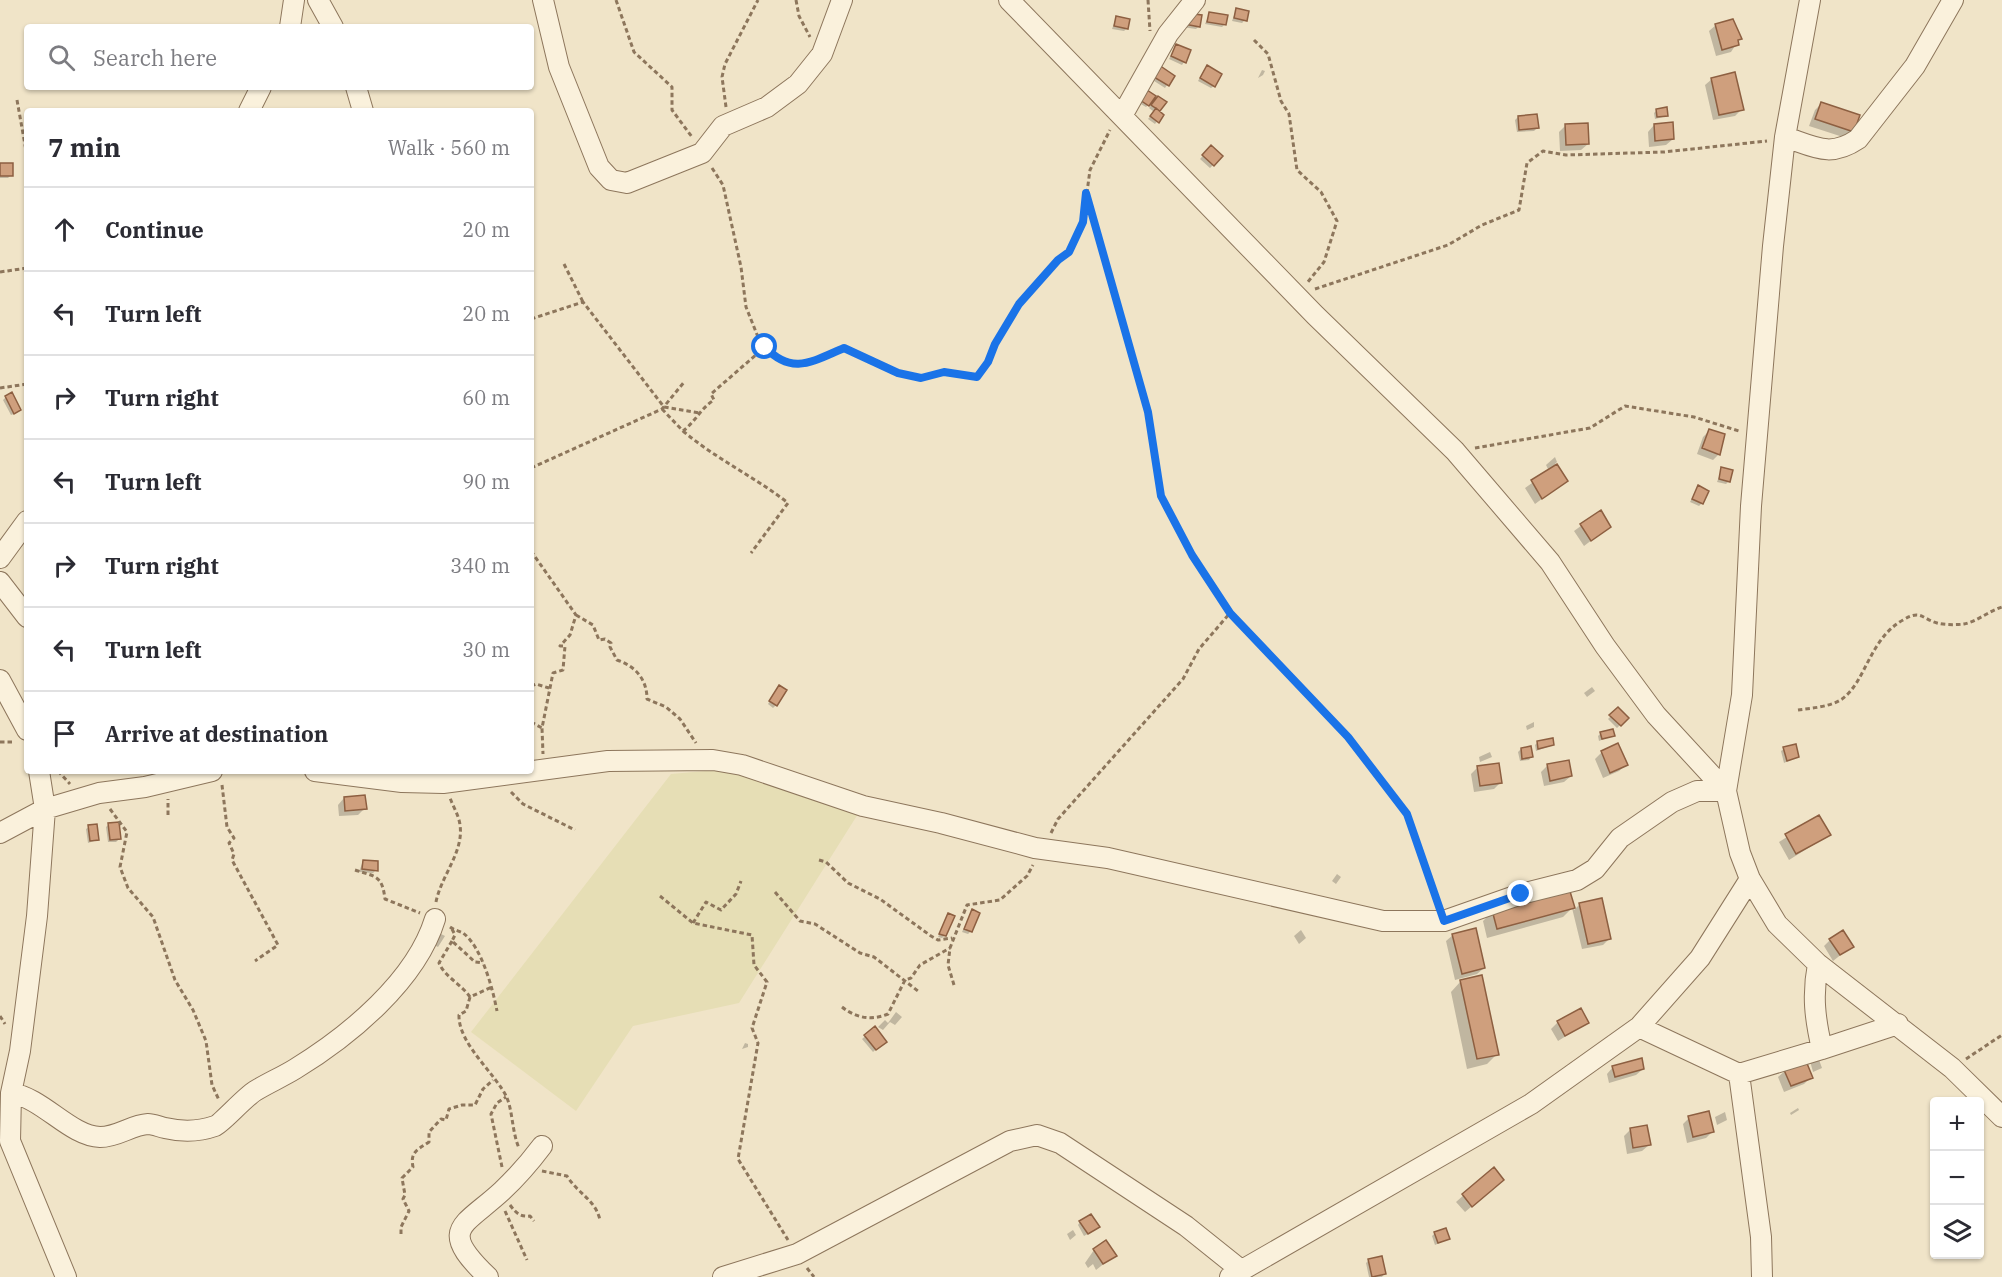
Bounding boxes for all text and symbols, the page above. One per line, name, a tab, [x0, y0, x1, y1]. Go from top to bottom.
search box	[24, 24, 534, 90]
icon: search	[45, 41, 78, 74]
text: Search here	[93, 43, 217, 72]
text: 7 min	[48, 130, 121, 164]
text: Walk · 560 m	[388, 134, 510, 161]
icon: ahead	[48, 213, 81, 246]
text: Continue	[105, 215, 204, 244]
text: 20 m	[462, 216, 510, 243]
icon: left	[48, 297, 81, 330]
text: Turn left	[105, 299, 201, 328]
text: 20 m	[462, 300, 510, 327]
route start	[751, 333, 777, 359]
icon: right	[48, 381, 81, 414]
text: Turn right	[105, 383, 219, 412]
text: 60 m	[462, 384, 510, 411]
icon: left	[48, 465, 81, 498]
text: Turn left	[105, 467, 201, 496]
text: 90 m	[462, 468, 510, 495]
icon: right	[48, 549, 81, 582]
text: Turn right	[105, 551, 219, 580]
text: 340 m	[450, 552, 510, 579]
icon: left	[48, 633, 81, 666]
text: Turn left	[105, 635, 201, 664]
text: 30 m	[462, 636, 510, 663]
icon: arrive	[48, 717, 81, 750]
text: Arrive at destination	[105, 719, 328, 748]
route end	[1507, 880, 1533, 906]
map controls	[1930, 1097, 1984, 1259]
button: +	[1930, 1097, 1984, 1151]
button: −	[1930, 1151, 1984, 1205]
button: layers	[1930, 1205, 1984, 1259]

